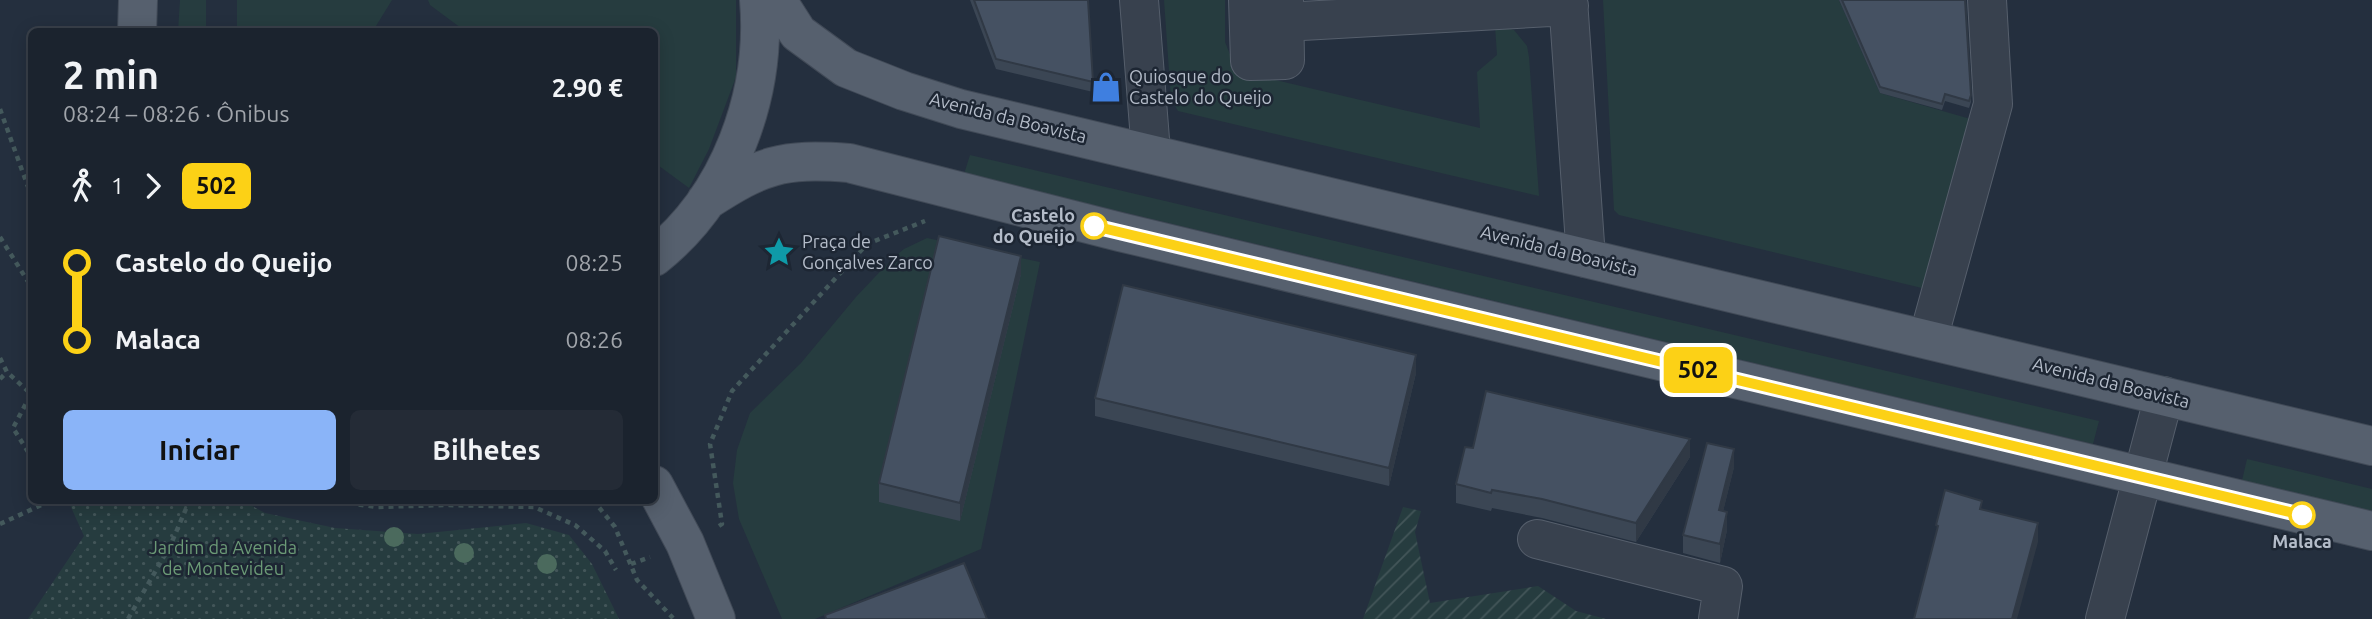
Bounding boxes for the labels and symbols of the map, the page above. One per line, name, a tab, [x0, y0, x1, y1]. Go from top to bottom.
place label: Quiosque do Castelo do Queijo	[1129, 66, 1272, 108]
shop icon: Quiosque do Castelo do Queijo	[1089, 70, 1123, 104]
street label: Avenida da Boavista	[928, 88, 1089, 146]
place label: Castelo do Queijo	[993, 205, 1075, 246]
marker: Castelo do Queijo	[1081, 213, 1107, 239]
street label: Avenida da Boavista	[1479, 221, 1640, 279]
place label: Praça de Gonçalves Zarco	[802, 231, 933, 272]
place icon: Praça de Gonçalves Zarco	[762, 235, 796, 269]
line badge: 502	[1658, 347, 1738, 393]
street label: Avenida da Boavista	[2031, 353, 2192, 411]
marker: Malaca	[2289, 502, 2315, 528]
place label: Malaca	[2272, 531, 2332, 551]
park label: Jardim da Avenida de Montevideu	[149, 537, 297, 578]

